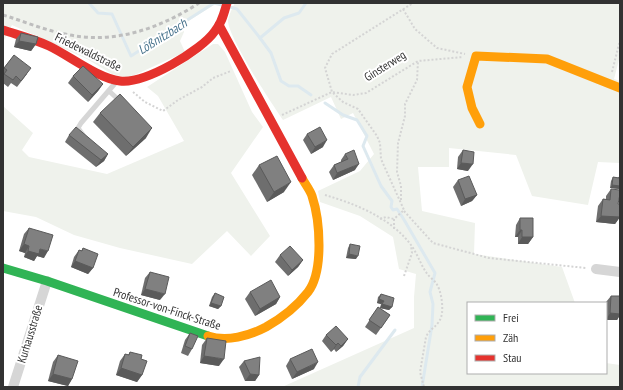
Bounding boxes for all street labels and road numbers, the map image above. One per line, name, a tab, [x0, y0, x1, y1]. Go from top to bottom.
street label: Friedewaldstraße	[53, 29, 124, 74]
street label: Ginsterweg	[361, 47, 408, 84]
street label: Professor-von-Finck-Straße	[111, 284, 223, 333]
street label: Kurhausstraße	[14, 303, 45, 365]

